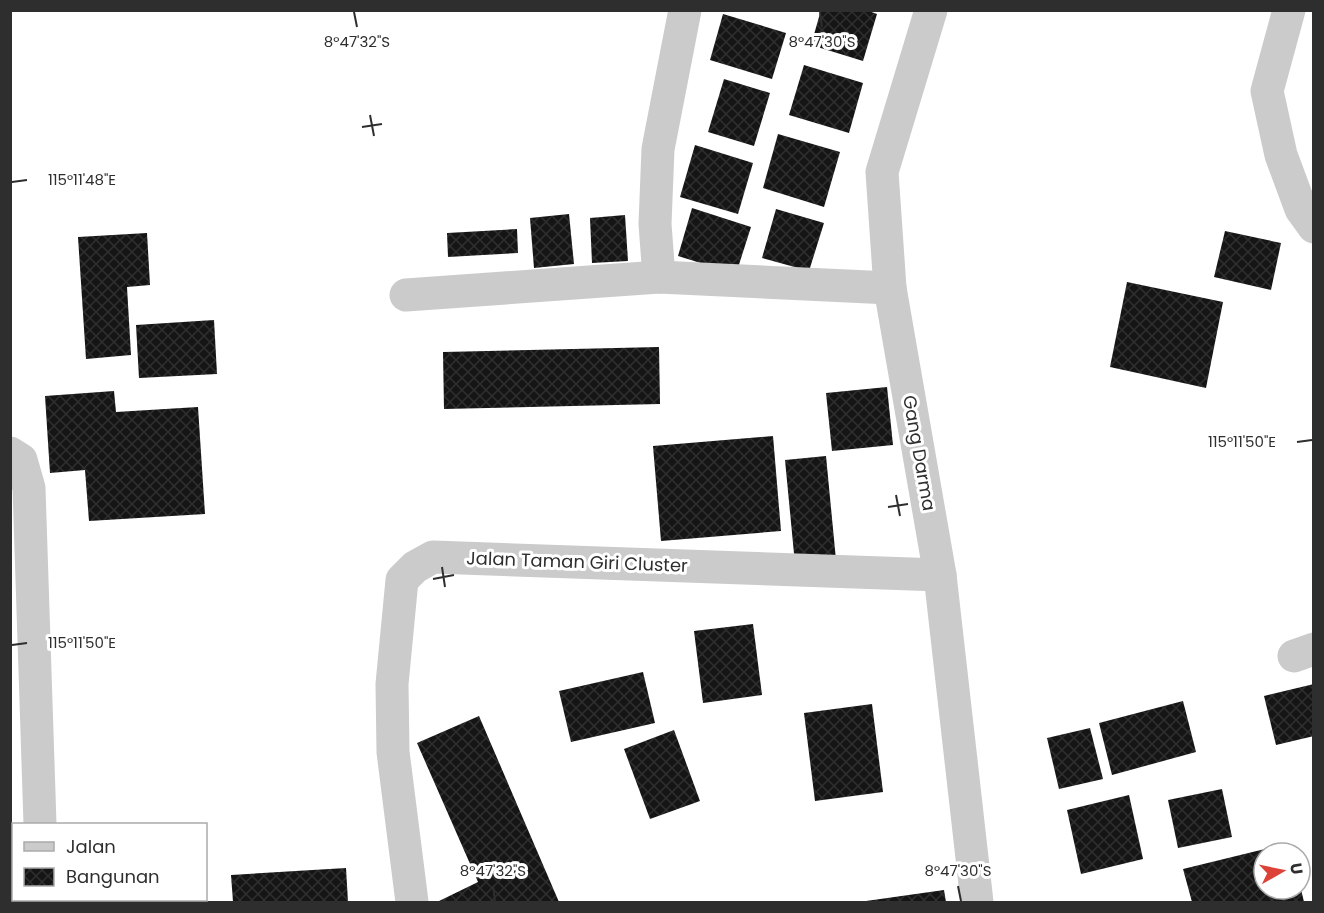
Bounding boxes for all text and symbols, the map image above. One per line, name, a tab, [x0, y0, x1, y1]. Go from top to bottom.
text: 8°47'32"S	[324, 31, 390, 52]
text: 8°47'30"S	[788, 31, 856, 52]
text: 115°11'48"E	[48, 169, 116, 190]
street label: Gang Darma	[897, 393, 942, 513]
text: 115°11'50"E	[1208, 431, 1276, 452]
street label: Jalan Taman Giri Cluster	[466, 545, 688, 578]
text: 115°11'50"E	[48, 632, 116, 653]
legend	[12, 823, 207, 901]
text: Jalan	[66, 834, 116, 859]
north arrow	[1252, 841, 1312, 901]
text: 8°47'32"S	[460, 860, 526, 881]
text: 8°47'30"S	[924, 860, 992, 881]
text: U	[1284, 861, 1309, 876]
text: Bangunan	[66, 864, 160, 889]

